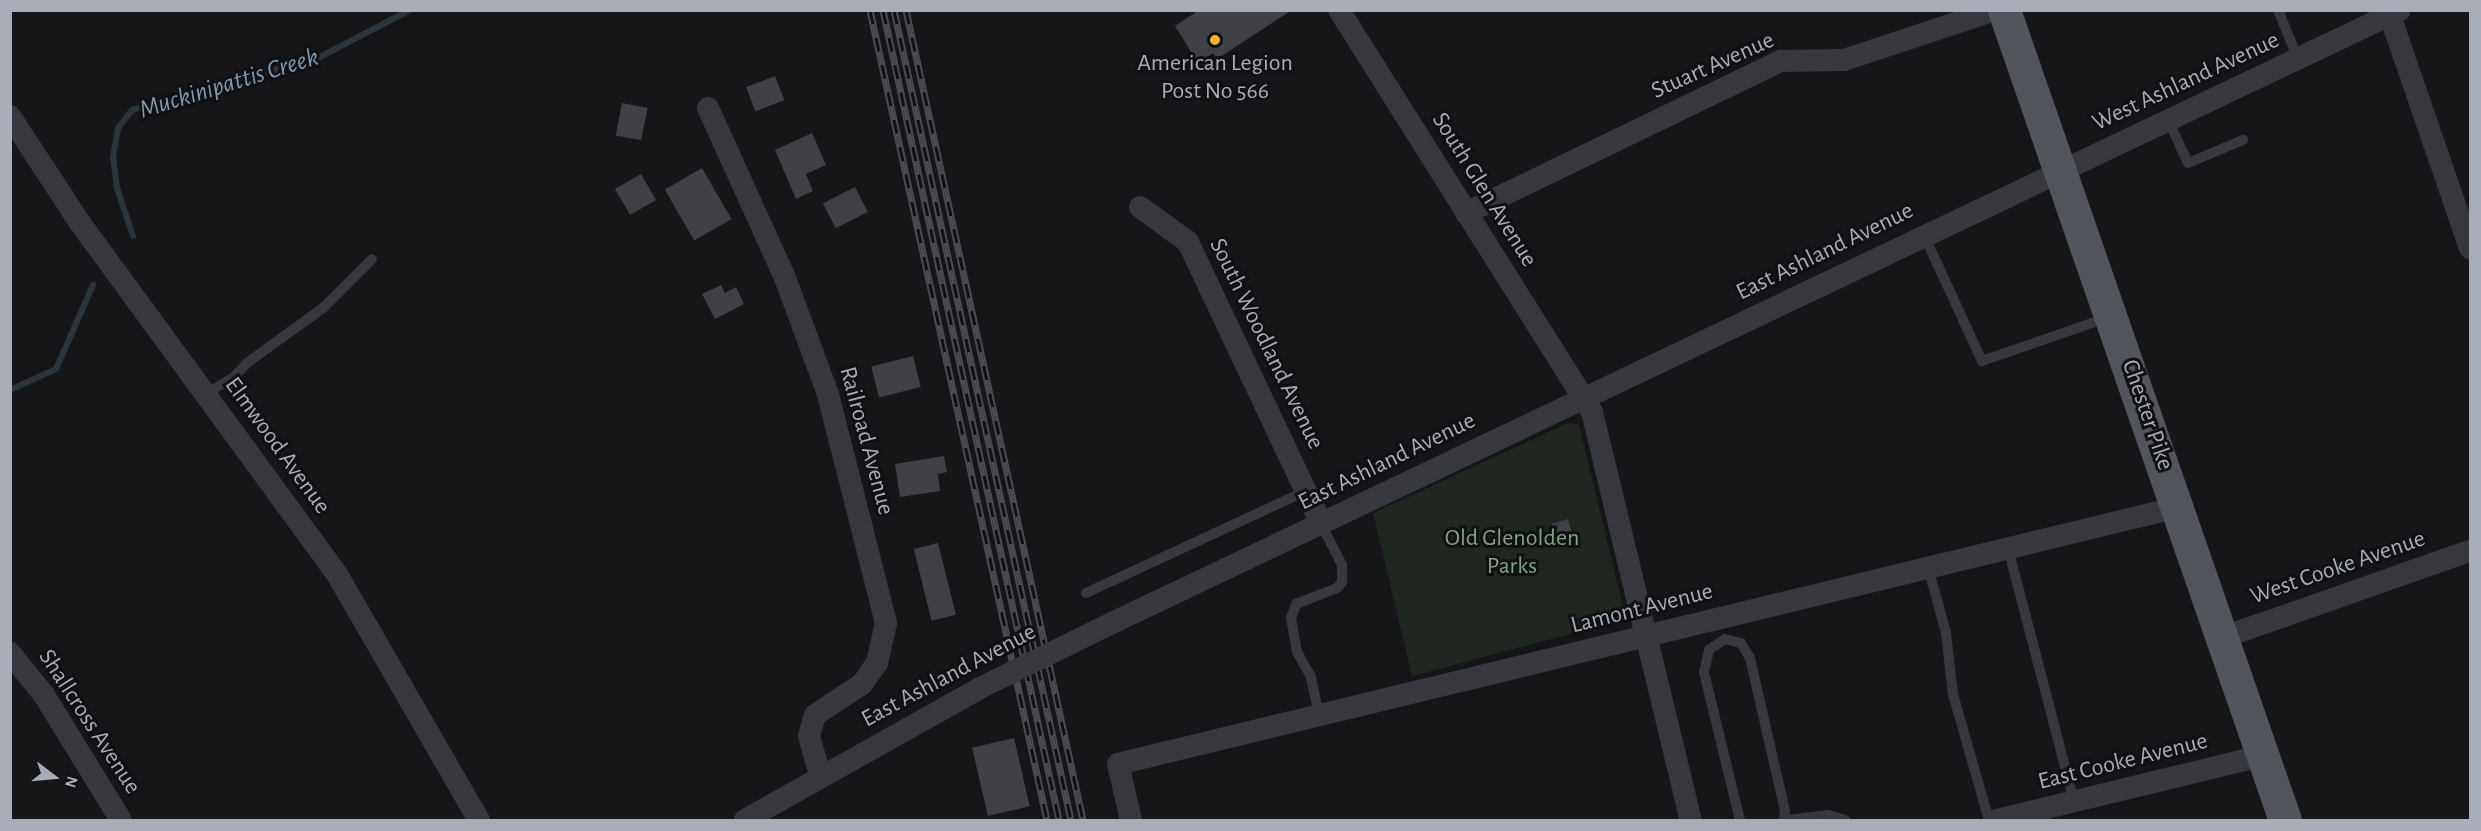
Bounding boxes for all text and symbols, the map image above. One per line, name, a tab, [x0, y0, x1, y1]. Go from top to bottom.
street label: Stuart Avenue	[1647, 26, 1779, 106]
street label: West Ashland Avenue	[2088, 26, 2284, 138]
marker: American Legion Post No 566	[1208, 33, 1222, 47]
water label: Muckinipattis Creek	[136, 42, 322, 126]
place label: American Legion Post No 566	[1137, 50, 1293, 106]
street label: South Glen Avenue	[1425, 108, 1543, 272]
street label: East Ashland Avenue	[1732, 197, 1918, 307]
street label: South Woodland Avenue	[1202, 234, 1330, 454]
street label: Chester Pike	[2115, 356, 2179, 474]
street label: Railroad Avenue	[832, 364, 900, 518]
street label: Elmwood Avenue	[218, 372, 336, 520]
street label: East Ashland Avenue	[1294, 407, 1480, 517]
park label: Old Glenolden Parks	[1445, 525, 1579, 581]
street label: West Cooke Avenue	[2247, 525, 2429, 611]
street label: Lamont Avenue	[1568, 577, 1716, 641]
street label: East Ashland Avenue	[857, 618, 1041, 734]
street label: Shallcross Avenue	[32, 644, 146, 800]
street label: East Cooke Avenue	[2035, 727, 2211, 797]
north arrow	[24, 747, 84, 807]
text: N	[62, 774, 81, 790]

